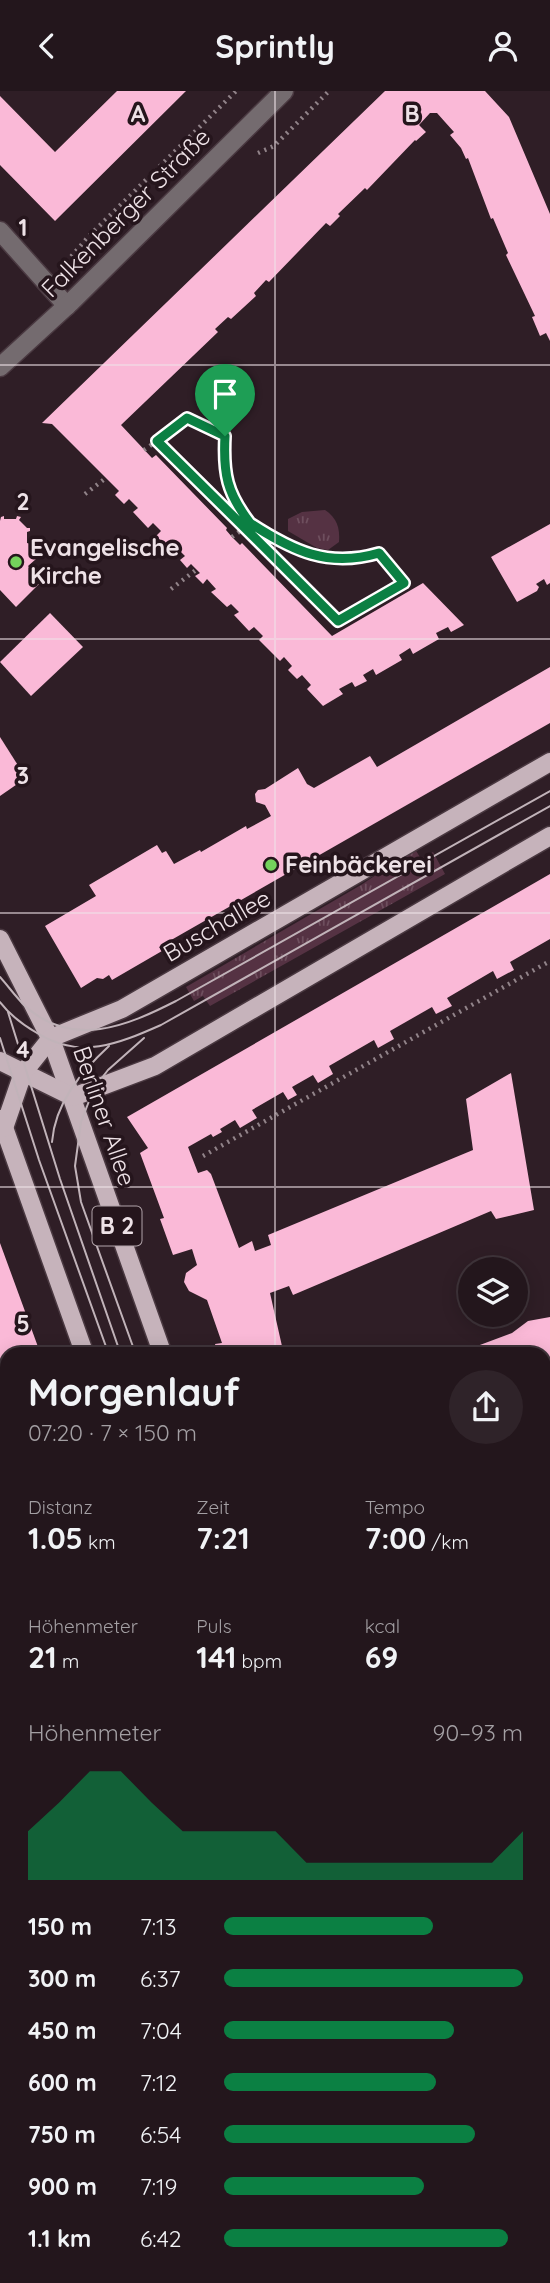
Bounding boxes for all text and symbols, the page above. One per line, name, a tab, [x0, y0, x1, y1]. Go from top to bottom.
text: Sprintly	[215, 26, 335, 66]
icon: back	[28, 27, 66, 65]
icon: person	[484, 27, 522, 65]
text: A	[131, 99, 146, 128]
text: B	[404, 99, 420, 128]
street label: Falkenberger Straße	[34, 121, 216, 303]
text: 1	[19, 213, 27, 242]
pin	[195, 364, 255, 436]
icon: arrive	[206, 375, 244, 413]
text: 2	[16, 487, 30, 516]
place label: Evangelische Kirche	[30, 532, 180, 590]
marker: Evangelische Kirche	[8, 554, 24, 570]
text: 3	[17, 761, 29, 790]
place label: Feinbäckerei	[285, 849, 432, 879]
marker: Feinbäckerei	[263, 857, 279, 873]
street label: Buschallee	[157, 882, 276, 968]
text: 4	[16, 1035, 30, 1064]
street label: Berliner Allee	[67, 1042, 143, 1189]
road number: B 2	[92, 1207, 142, 1245]
map controls	[458, 1257, 528, 1327]
button: layers	[458, 1257, 528, 1327]
text: 5	[16, 1309, 30, 1338]
text: Morgenlauf	[28, 1368, 240, 1416]
button: share	[449, 1370, 523, 1444]
text: 07:20 · 7 × 150 m	[28, 1418, 197, 1447]
text: Distanz	[28, 1495, 93, 1519]
text: Zeit	[196, 1495, 230, 1519]
text: Tempo	[365, 1495, 425, 1519]
text: 1.05	[28, 1519, 83, 1557]
text: 7:21	[196, 1519, 250, 1557]
text: 7:00	[365, 1519, 426, 1557]
text: km	[83, 1530, 116, 1554]
text: /km	[426, 1530, 469, 1554]
text: Höhenmeter	[28, 1614, 138, 1638]
text: Puls	[196, 1614, 232, 1638]
text: kcal	[365, 1614, 400, 1638]
text: 21	[28, 1638, 57, 1676]
text: 141	[196, 1638, 236, 1676]
text: 69	[365, 1638, 398, 1676]
text: m	[57, 1649, 79, 1673]
text: bpm	[236, 1649, 282, 1673]
text: Höhenmeter	[28, 1718, 161, 1747]
text: 90–93 m	[433, 1718, 523, 1747]
text: 150 m	[28, 1912, 92, 1941]
text: 7:13	[140, 1912, 177, 1941]
text: 300 m	[28, 1964, 96, 1993]
text: 6:37	[140, 1964, 181, 1993]
text: 450 m	[28, 2016, 97, 2045]
text: 7:04	[140, 2016, 182, 2045]
text: 600 m	[28, 2068, 97, 2097]
text: 7:12	[140, 2068, 177, 2097]
text: 750 m	[28, 2120, 96, 2149]
text: 6:54	[140, 2120, 181, 2149]
text: 900 m	[28, 2172, 97, 2201]
text: 7:19	[140, 2172, 177, 2201]
text: 1.1 km	[28, 2224, 91, 2253]
text: 6:42	[140, 2224, 182, 2253]

